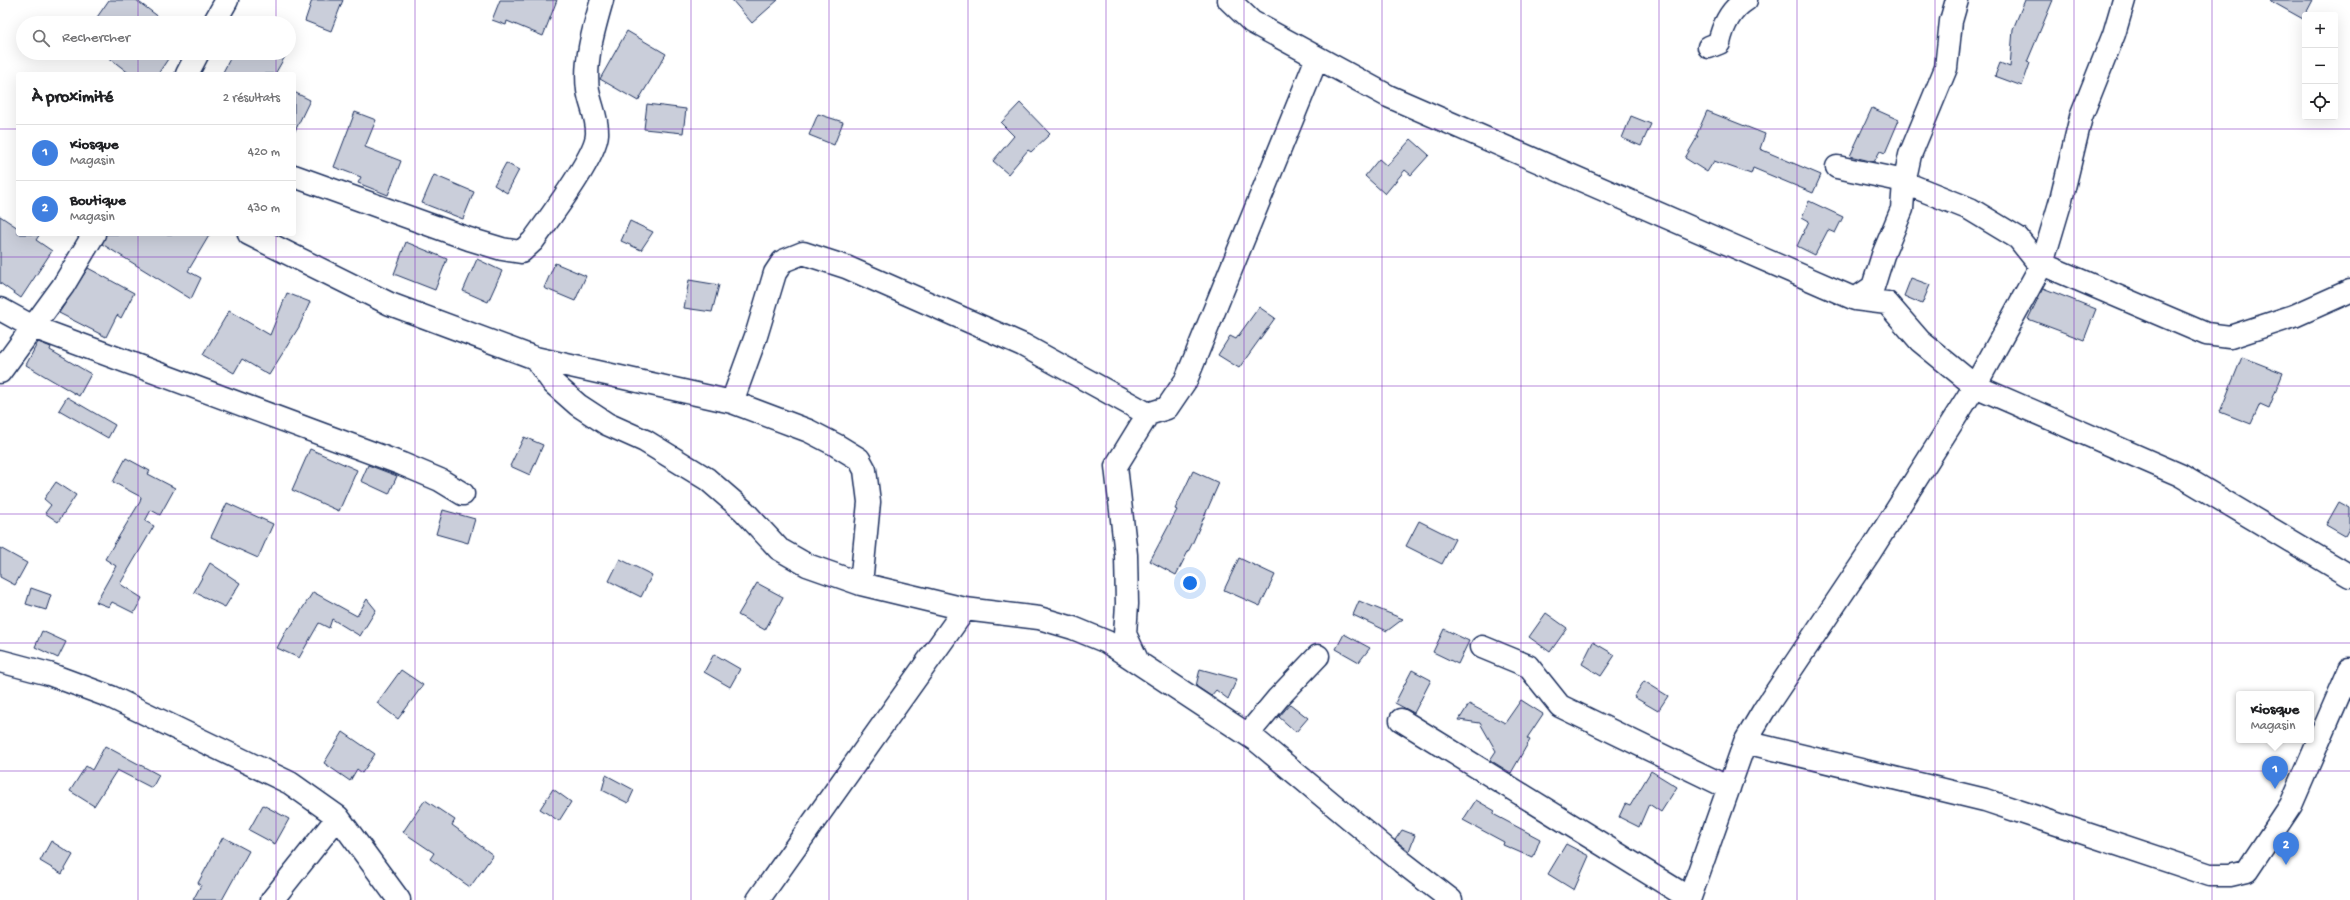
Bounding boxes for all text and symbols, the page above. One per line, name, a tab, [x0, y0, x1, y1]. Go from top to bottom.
map controls	[2302, 12, 2338, 120]
button: +	[2302, 12, 2338, 48]
search box	[16, 16, 296, 60]
icon: search	[30, 27, 52, 49]
text: Rechercher	[62, 29, 130, 47]
button: −	[2302, 48, 2338, 84]
button: locate	[2302, 84, 2338, 120]
text: À proximité	[32, 88, 113, 108]
text: 2 résultats	[223, 91, 280, 106]
text: Kiosque	[70, 136, 119, 154]
text: 1	[42, 145, 48, 160]
text: 420 m	[248, 145, 280, 160]
text: Magasin	[70, 154, 115, 169]
text: Boutique	[70, 192, 126, 210]
text: 2	[42, 201, 48, 216]
text: 430 m	[247, 201, 280, 216]
text: Magasin	[70, 210, 115, 225]
your location	[1180, 573, 1200, 593]
popup	[2236, 691, 2314, 743]
text: Kiosque	[2251, 701, 2299, 719]
text: Magasin	[2251, 719, 2295, 734]
pin: 1	[2262, 756, 2288, 789]
pin: 2	[2273, 832, 2299, 865]

